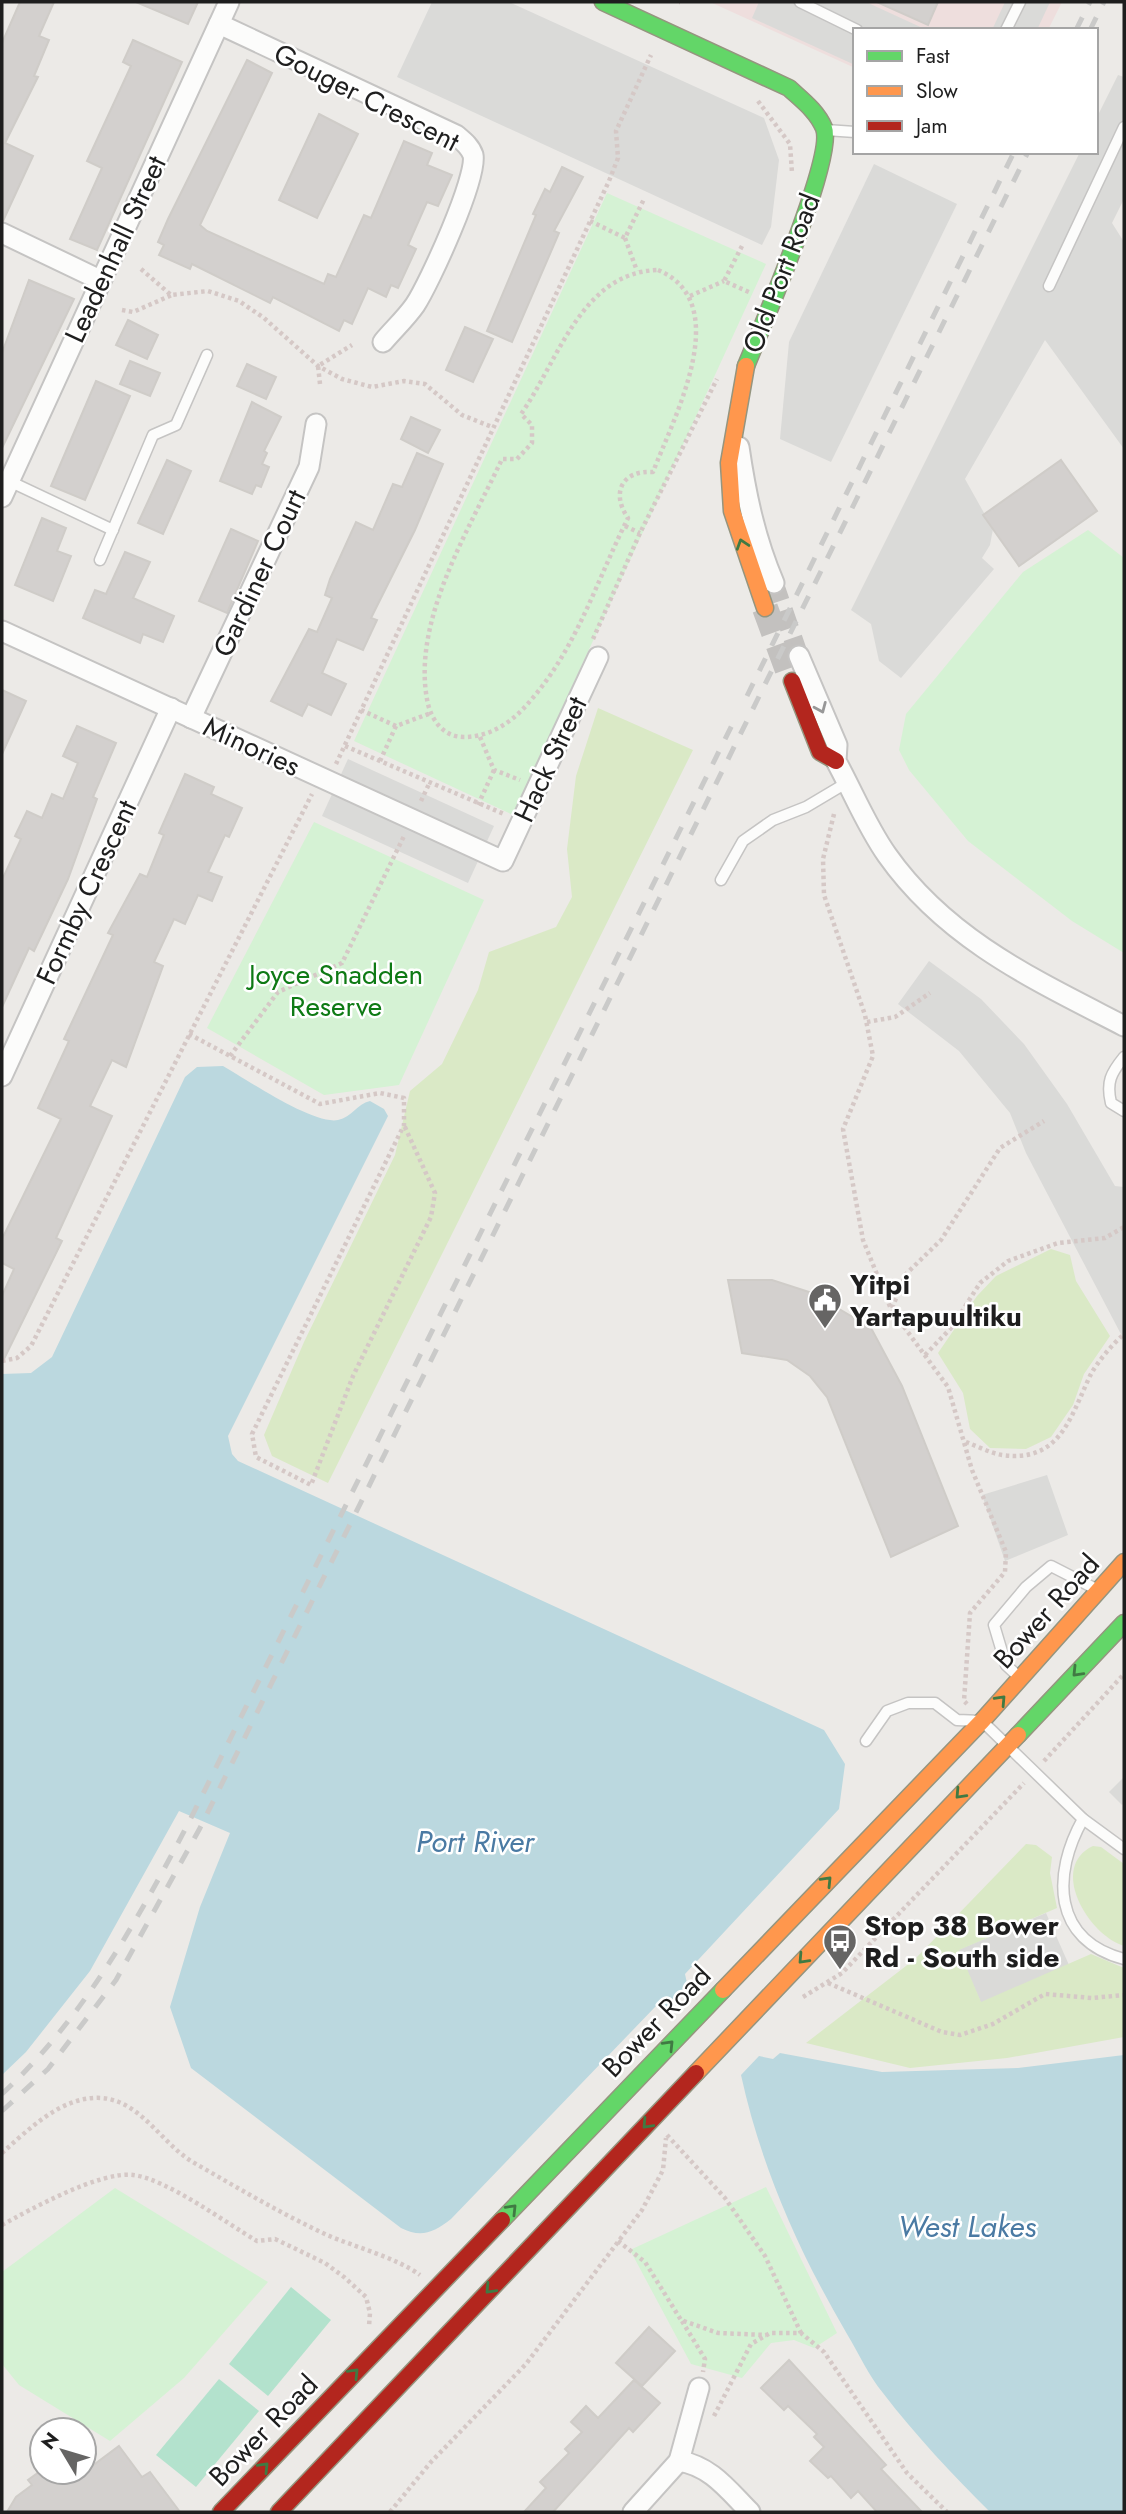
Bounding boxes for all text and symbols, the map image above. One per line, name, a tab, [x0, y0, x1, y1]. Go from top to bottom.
legend	[853, 28, 1098, 154]
street label: Gouger Crescent	[267, 33, 467, 162]
text: Fast	[916, 41, 949, 71]
text: Slow	[916, 76, 958, 106]
text: Jam	[913, 111, 948, 141]
street label: Leadenhall Street	[54, 149, 177, 349]
street label: Old Port Road	[732, 187, 831, 359]
street label: Gardiner Court	[203, 482, 316, 664]
one-way arrow	[736, 539, 750, 551]
street label: Hack Street	[503, 689, 598, 829]
one-way arrow	[813, 701, 827, 713]
street label: Minories	[197, 706, 307, 787]
street label: Formby Crescent	[26, 793, 147, 991]
park label: Joyce Snadden Reserve	[245, 954, 423, 1027]
place label: Yitpi Yartapuultiku	[849, 1264, 1022, 1337]
public building icon: Yitpi Yartapuultiku	[806, 1281, 844, 1330]
street label: Bower Road	[984, 1545, 1109, 1678]
one-way arrow	[1072, 1664, 1085, 1677]
one-way arrow	[993, 1695, 1006, 1708]
one-way arrow	[955, 1786, 968, 1799]
water label: Port River	[416, 1820, 536, 1863]
one-way arrow	[819, 1877, 832, 1890]
place label: Stop 38 Bower Rd - South side	[864, 1905, 1060, 1978]
bus stop icon: Stop 38 Bower Rd - South side	[821, 1922, 859, 1971]
one-way arrow	[799, 1951, 812, 1964]
street label: Bower Road	[592, 1956, 720, 2087]
one-way arrow	[661, 2040, 674, 2053]
one-way arrow	[642, 2116, 655, 2129]
one-way arrow	[503, 2204, 516, 2217]
water label: West Lakes	[898, 2205, 1036, 2248]
one-way arrow	[486, 2281, 499, 2294]
street label: Bower Road	[199, 2365, 327, 2496]
one-way arrow	[345, 2368, 358, 2381]
north arrow	[28, 2416, 98, 2486]
text: N	[35, 2427, 65, 2455]
one-way arrow	[255, 2462, 268, 2475]

